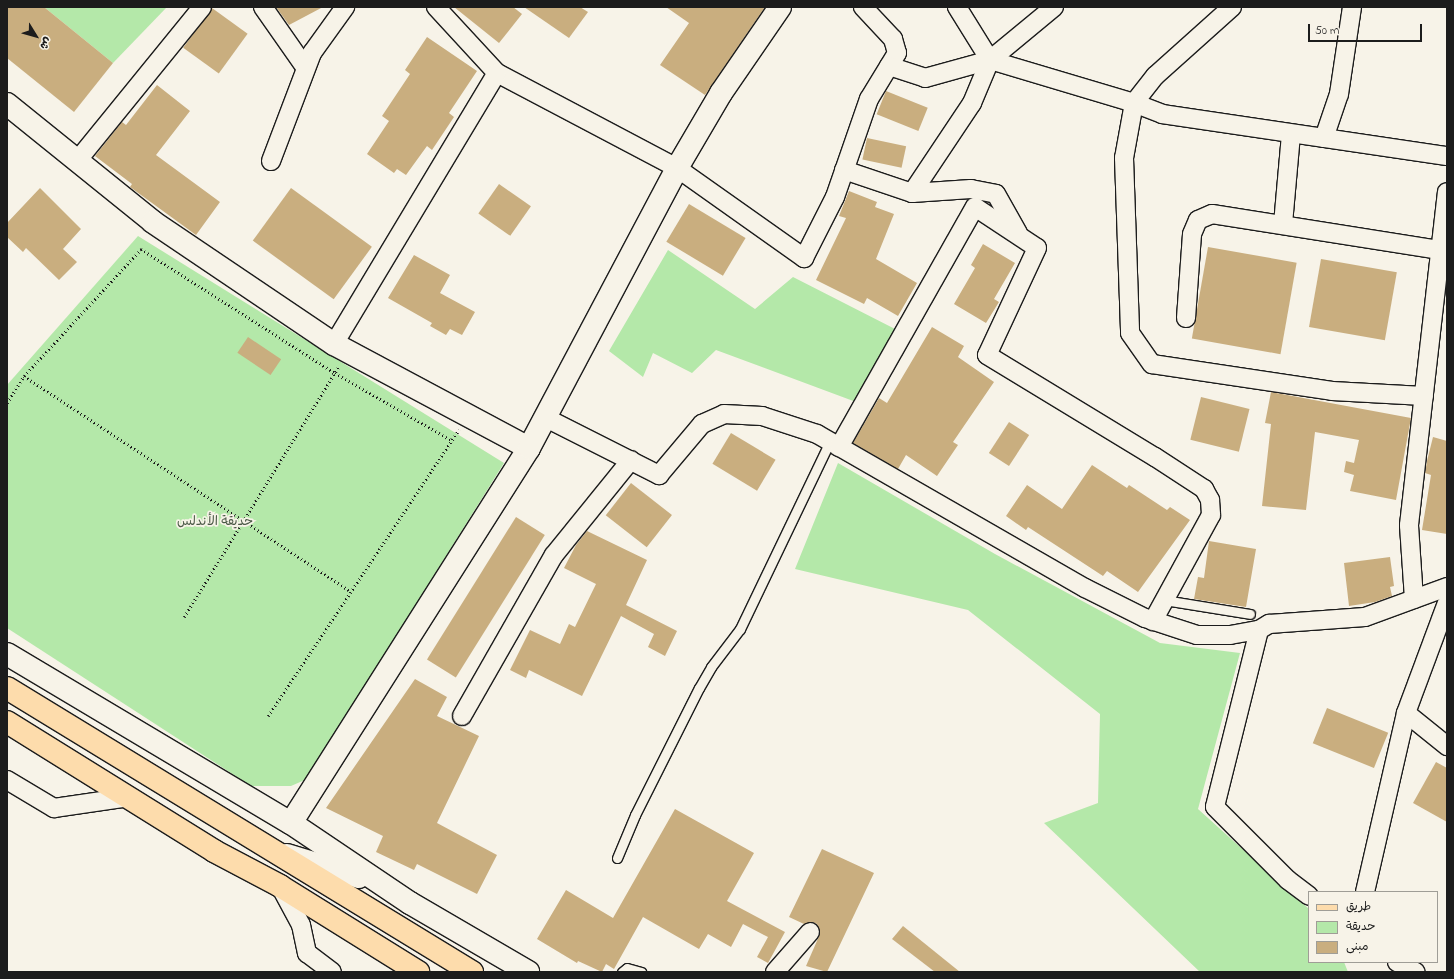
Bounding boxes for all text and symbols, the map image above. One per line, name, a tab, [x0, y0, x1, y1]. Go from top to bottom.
north arrow	[16, 16, 56, 56]
scale bar	[1310, 16, 1424, 42]
text: 50 m	[1315, 22, 1339, 40]
text: ش	[36, 34, 56, 53]
park label: حديقة الأندلس	[177, 514, 253, 530]
legend	[1308, 891, 1438, 963]
text: طريق	[1346, 898, 1371, 916]
text: حديقة	[1346, 918, 1375, 936]
text: مبنى	[1346, 938, 1369, 956]

